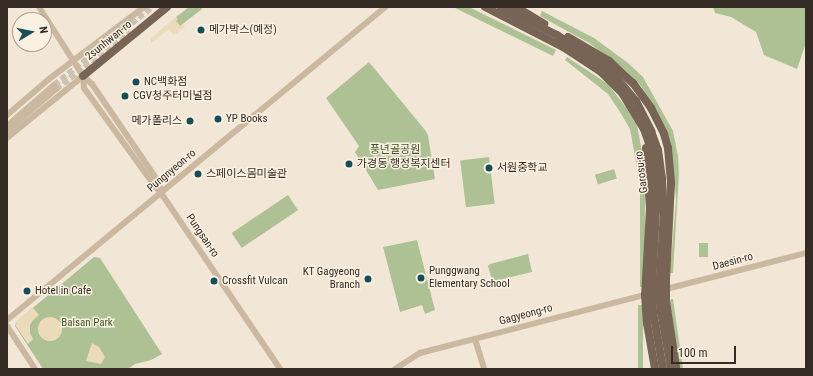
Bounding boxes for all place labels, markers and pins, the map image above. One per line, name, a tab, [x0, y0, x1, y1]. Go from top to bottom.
place label: 메가박스(예정)	[209, 23, 277, 37]
marker: 메가박스(예정)	[196, 25, 206, 35]
place label: NC백화점	[144, 75, 187, 89]
marker: NC백화점	[131, 77, 141, 87]
place label: CGV청주터미널점	[133, 89, 213, 103]
marker: CGV청주터미널점	[120, 91, 130, 101]
place label: YP Books	[226, 112, 267, 126]
place label: 메가폴리스	[131, 114, 182, 128]
marker: YP Books	[213, 114, 223, 124]
marker: 메가폴리스	[185, 116, 195, 126]
place label: 가경동 행정복지센터	[357, 157, 451, 171]
marker: 가경동 행정복지센터	[344, 159, 354, 169]
place label: 서원중학교	[497, 161, 548, 175]
marker: 서원중학교	[484, 163, 494, 173]
place label: 스페이스몸미술관	[206, 167, 287, 181]
marker: 스페이스몸미술관	[193, 169, 203, 179]
place label: Punggwang Elementary School	[429, 265, 510, 291]
place label: KT Gagyeong Branch	[303, 266, 360, 292]
marker: Punggwang Elementary School	[416, 273, 426, 283]
place label: Crossfit Vulcan	[222, 274, 288, 288]
marker: KT Gagyeong Branch	[363, 274, 373, 284]
marker: Crossfit Vulcan	[209, 276, 219, 286]
place label: Hotel in Cafe	[35, 284, 91, 298]
marker: Hotel in Cafe	[22, 286, 32, 296]

